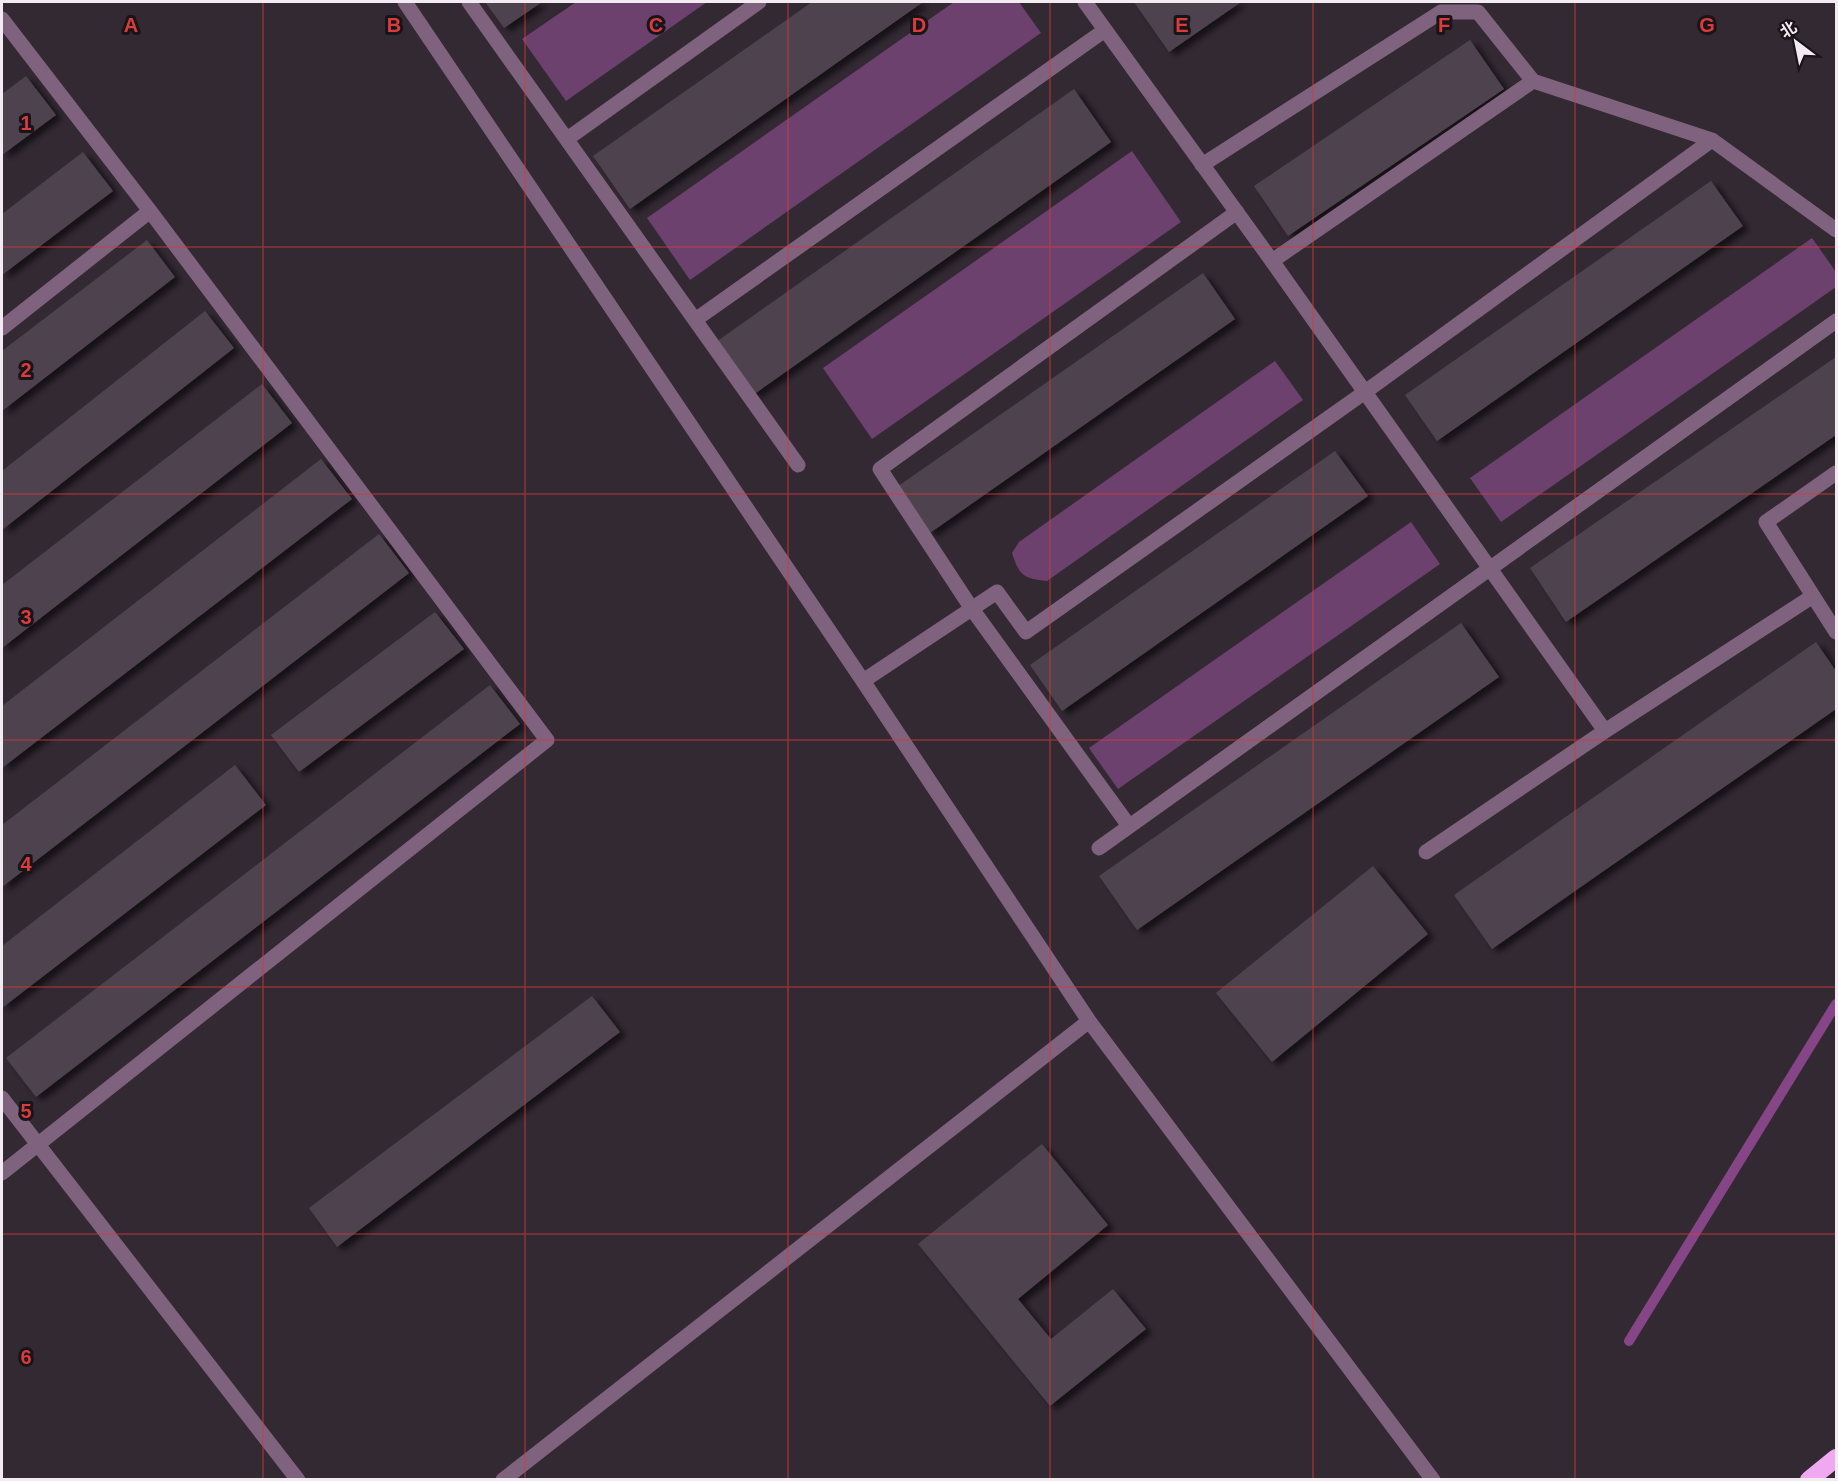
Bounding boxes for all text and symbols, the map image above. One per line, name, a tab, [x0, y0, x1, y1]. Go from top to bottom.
north arrow	[1766, 12, 1826, 72]
text: A	[124, 14, 138, 36]
text: B	[387, 14, 401, 36]
text: C	[649, 14, 663, 36]
text: D	[912, 14, 926, 36]
text: E	[1175, 14, 1189, 36]
text: F	[1438, 14, 1450, 36]
text: G	[1699, 14, 1715, 36]
text: 北	[1777, 18, 1800, 41]
text: 1	[20, 112, 32, 134]
text: 2	[20, 359, 32, 381]
text: 3	[20, 606, 32, 628]
text: 4	[20, 853, 32, 875]
text: 5	[20, 1100, 32, 1122]
text: 6	[20, 1346, 32, 1368]

